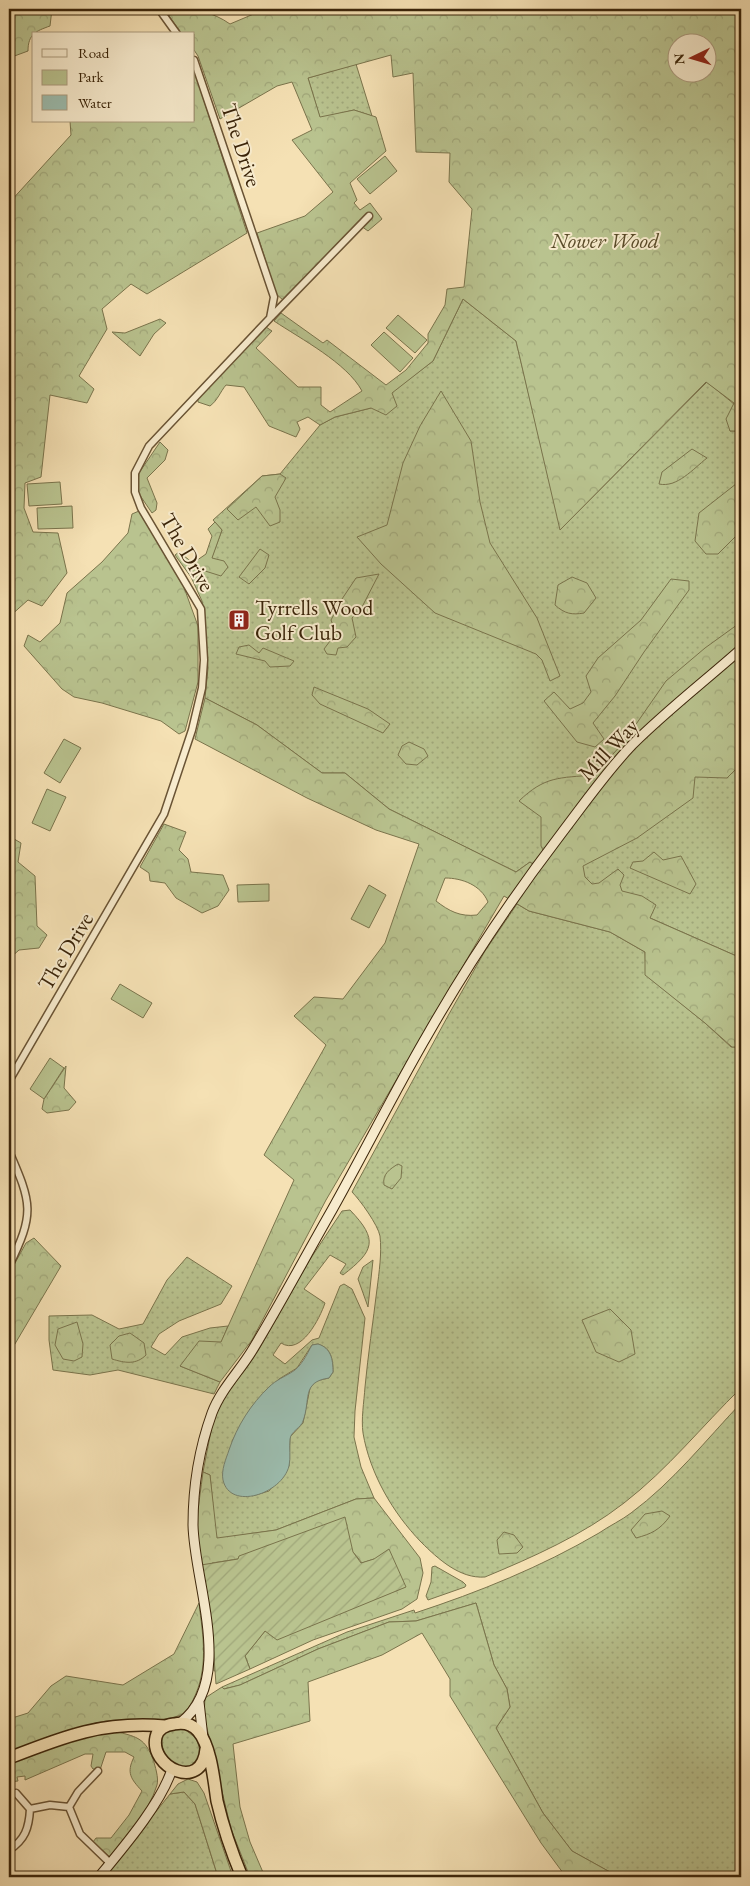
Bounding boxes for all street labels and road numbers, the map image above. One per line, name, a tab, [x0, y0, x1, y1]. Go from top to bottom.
street label: The Drive	[214, 100, 269, 191]
street label: The Drive	[153, 508, 222, 597]
street label: Mill Way	[572, 711, 645, 787]
street label: The Drive	[31, 907, 100, 996]

